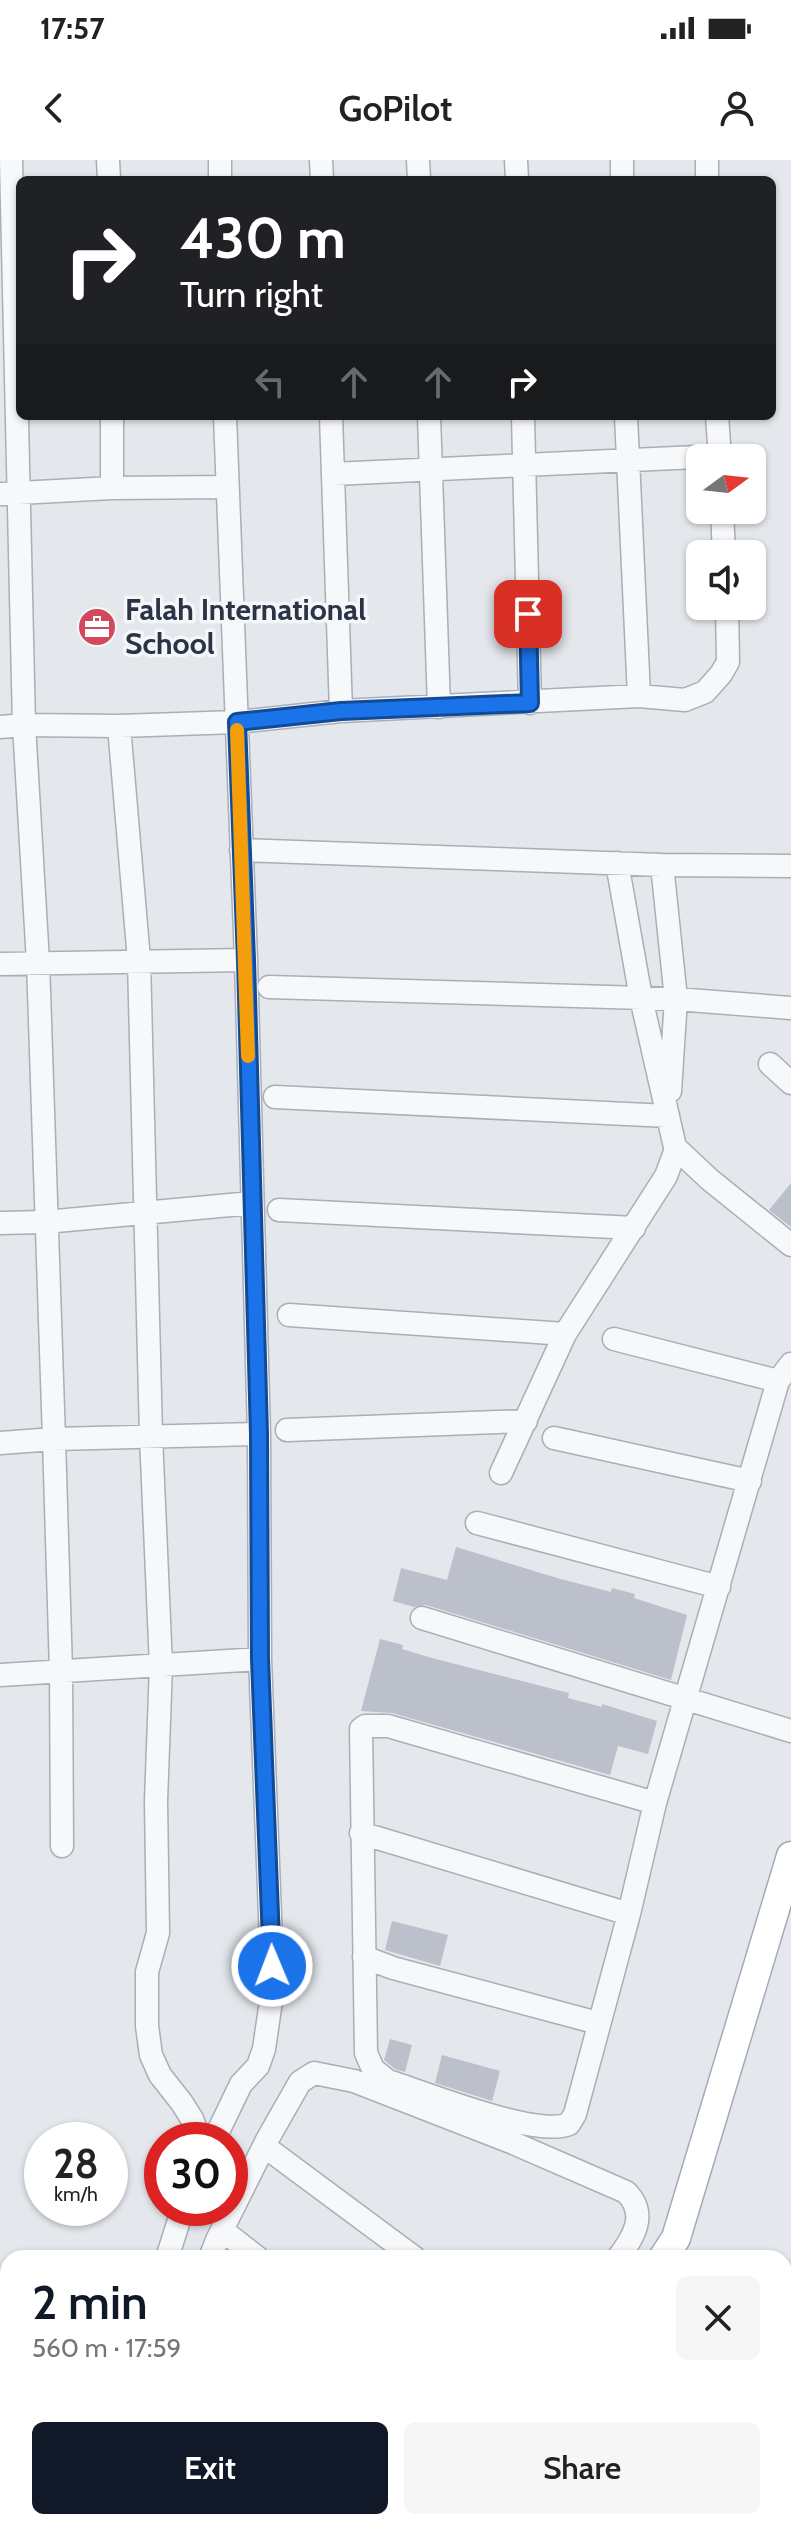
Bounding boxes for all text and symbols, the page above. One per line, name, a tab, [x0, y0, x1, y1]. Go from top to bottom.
text: 17:57	[40, 10, 104, 47]
icon: back	[32, 86, 76, 130]
text: GoPilot	[339, 86, 452, 130]
icon: person	[715, 86, 759, 130]
text: 430 m	[180, 204, 346, 272]
icon: right	[48, 208, 152, 312]
text: Turn right	[180, 272, 323, 316]
icon: left	[248, 360, 292, 404]
icon: ahead	[332, 360, 376, 404]
icon: ahead	[416, 360, 460, 404]
icon: right	[500, 360, 544, 404]
north arrow	[686, 444, 766, 524]
map controls	[686, 444, 766, 620]
button: sound	[686, 540, 766, 620]
pin	[494, 580, 562, 648]
place label: Falah International School	[125, 591, 366, 662]
icon: arrive	[506, 592, 550, 636]
office icon: Falah International School	[76, 606, 118, 648]
position arrow	[230, 1924, 314, 2008]
speed limit sign: 30	[144, 2122, 248, 2226]
text: 28	[53, 2139, 99, 2188]
text: km/h	[54, 2182, 98, 2206]
text: 2 min	[32, 2273, 148, 2331]
button: close	[676, 2276, 760, 2360]
text: 560 m · 17:59	[32, 2332, 181, 2364]
button: Exit	[32, 2422, 388, 2514]
button: Share	[404, 2422, 760, 2514]

